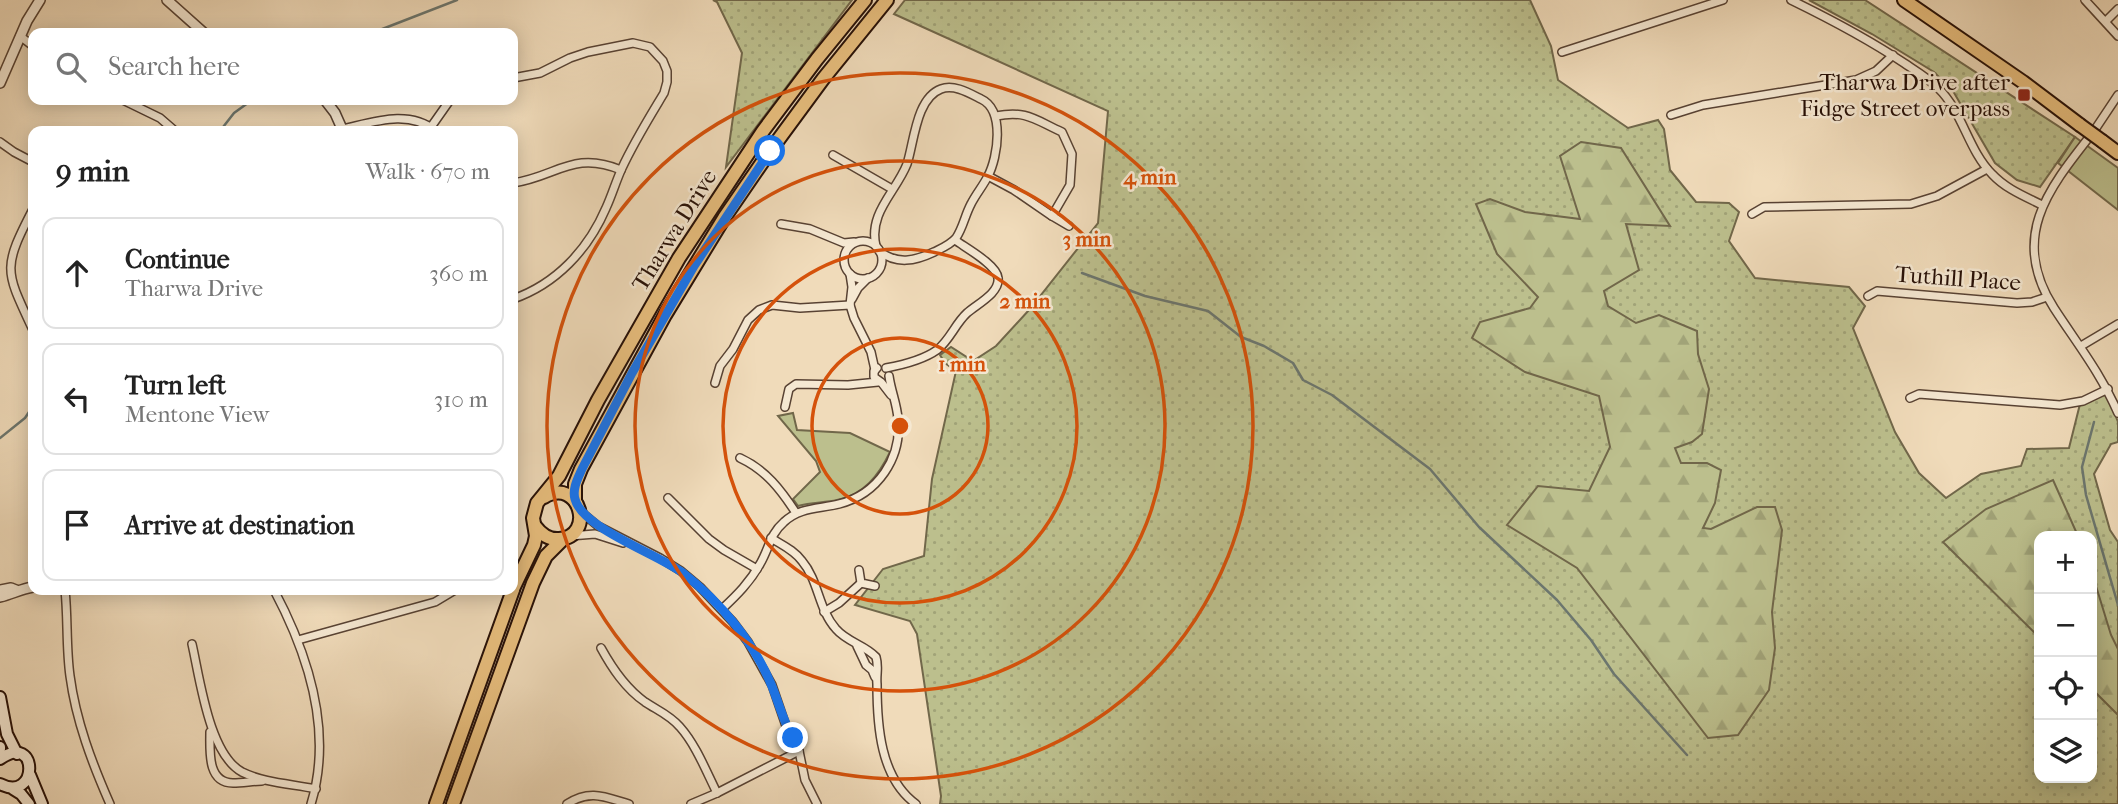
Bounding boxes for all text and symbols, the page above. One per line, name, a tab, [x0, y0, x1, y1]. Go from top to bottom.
search box	[28, 28, 518, 105]
icon: search	[52, 48, 90, 86]
text: Search here	[108, 51, 240, 82]
place label: Tharwa Drive after Fidge Street overpass	[1800, 69, 2010, 122]
marker: Tharwa Drive after Fidge Street overpass	[2016, 87, 2032, 103]
route start	[754, 135, 785, 166]
text: 9 min	[56, 154, 129, 189]
text: Walk · 670 m	[366, 158, 490, 185]
street label: Tharwa Drive	[626, 165, 722, 296]
text: 4 min	[1123, 165, 1177, 190]
text: 3 min	[1063, 227, 1112, 251]
text: Continue	[125, 244, 230, 275]
icon: ahead	[58, 254, 96, 292]
text: 360 m	[429, 260, 488, 287]
street label: Tuthill Place	[1894, 261, 2022, 296]
text: Tharwa Drive	[125, 275, 263, 302]
text: 2 min	[999, 289, 1051, 313]
text: 1 min	[938, 352, 987, 376]
text: Turn left	[125, 370, 226, 401]
icon: left	[58, 380, 96, 418]
text: 310 m	[434, 386, 488, 413]
text: Mentone View	[125, 401, 269, 428]
centre of rings	[888, 414, 912, 438]
icon: arrive	[58, 506, 96, 544]
text: Arrive at destination	[125, 510, 355, 541]
map controls	[2034, 531, 2097, 783]
button: +	[2034, 531, 2097, 594]
button: −	[2034, 594, 2097, 657]
button: locate	[2034, 657, 2097, 720]
button: layers	[2034, 720, 2097, 783]
route end	[777, 722, 808, 753]

